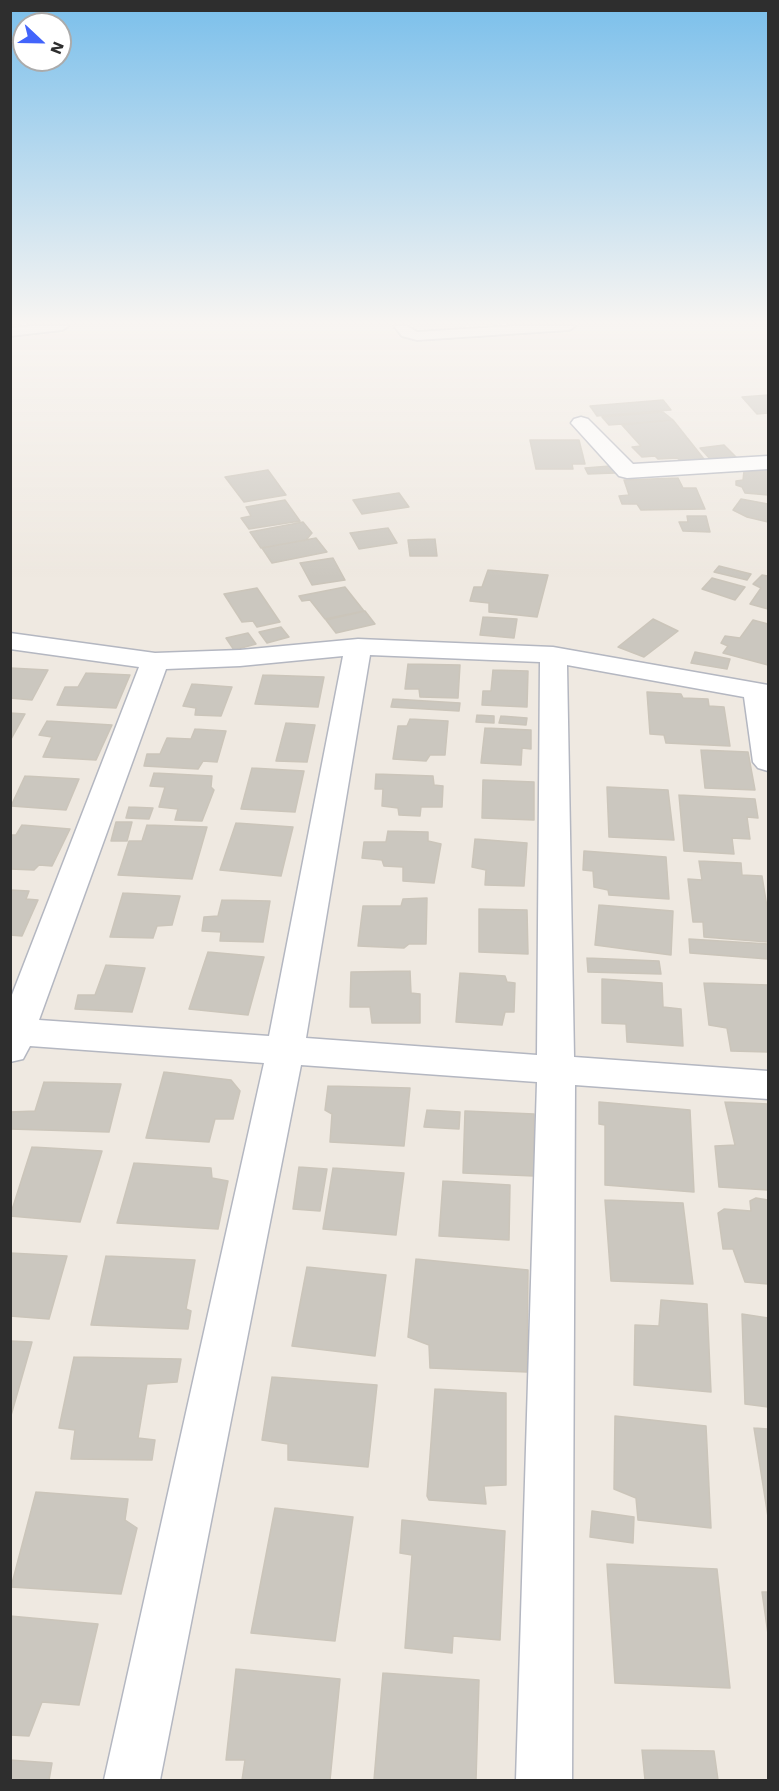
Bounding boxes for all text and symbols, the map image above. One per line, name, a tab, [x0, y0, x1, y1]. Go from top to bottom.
north arrow	[12, 12, 72, 72]
text: N	[46, 39, 68, 57]

